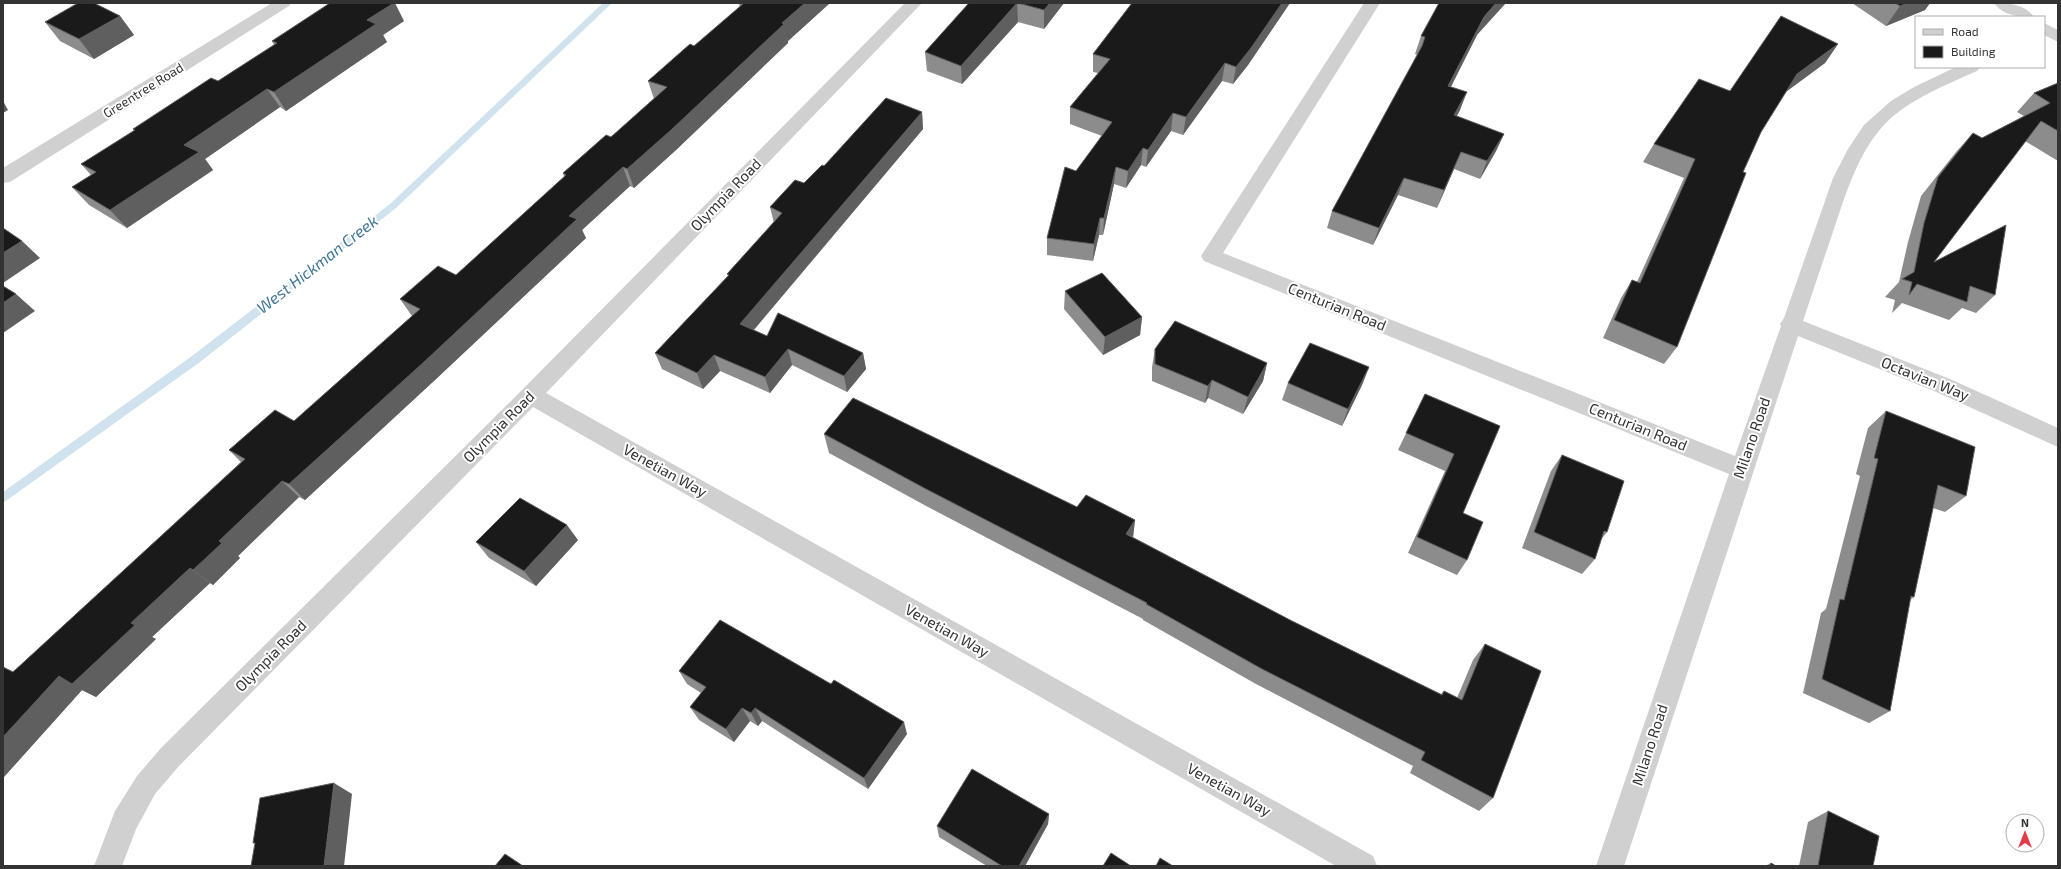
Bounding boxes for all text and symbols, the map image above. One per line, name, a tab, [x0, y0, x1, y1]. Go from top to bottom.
legend	[1915, 16, 2045, 68]
text: Road	[1951, 24, 1979, 38]
text: Building	[1951, 44, 1996, 58]
street label: Greentree Road	[100, 59, 186, 121]
street label: Olympia Road	[686, 154, 764, 234]
water label: West Hickman Creek	[252, 210, 381, 317]
street label: Centurian Road	[1286, 278, 1389, 334]
street label: Octavian Way	[1879, 352, 1972, 404]
street label: Olympia Road	[459, 387, 538, 466]
street label: Milano Road	[1729, 395, 1773, 481]
street label: Centurian Road	[1587, 398, 1690, 454]
street label: Venetian Way	[620, 440, 711, 501]
street label: Venetian Way	[902, 600, 993, 661]
street label: Olympia Road	[231, 616, 310, 695]
street label: Milano Road	[1627, 702, 1671, 788]
street label: Venetian Way	[1184, 759, 1275, 820]
north arrow	[2005, 813, 2045, 853]
text: N	[2021, 816, 2029, 829]

